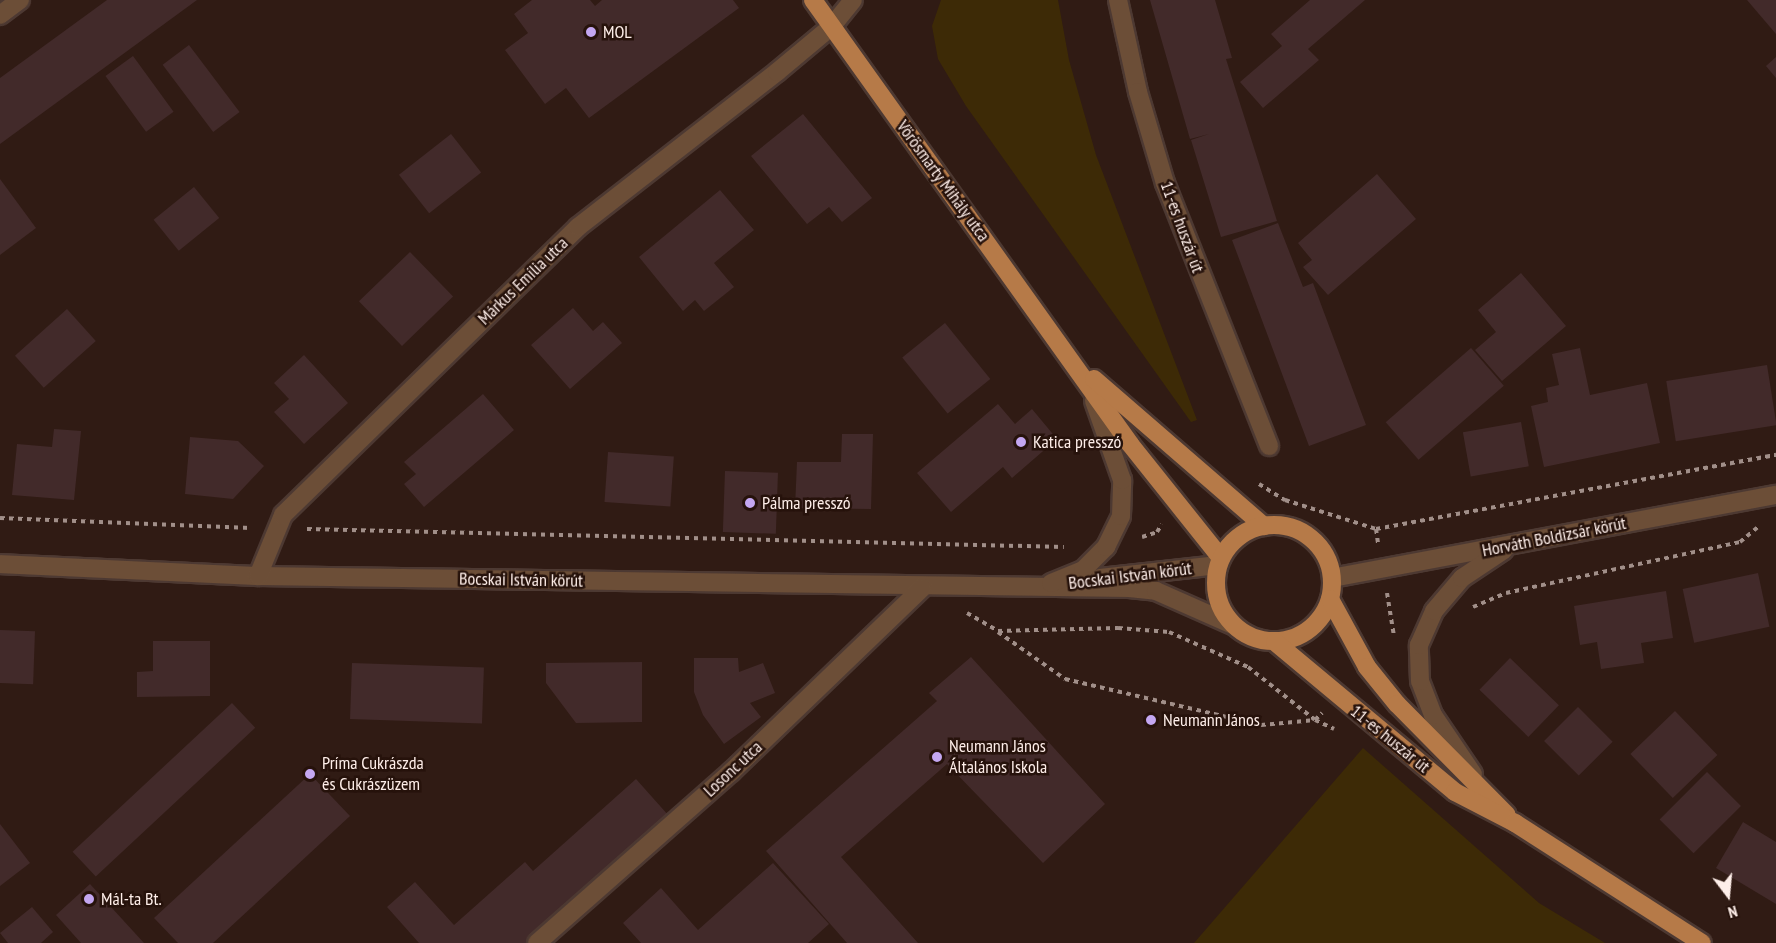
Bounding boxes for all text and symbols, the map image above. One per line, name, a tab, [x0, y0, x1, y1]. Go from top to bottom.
place label: MOL	[603, 21, 632, 43]
marker: MOL	[584, 25, 598, 39]
street label: Vörösmarty Mihály utca	[892, 116, 994, 246]
street label: 11-es huszár út	[1155, 178, 1209, 276]
street label: Márkus Emília utca	[473, 233, 573, 329]
place label: Katica presszó	[1033, 431, 1121, 453]
marker: Katica presszó	[1014, 435, 1028, 449]
place label: Pálma presszó	[762, 492, 851, 514]
marker: Pálma presszó	[743, 496, 757, 510]
street label: Horváth Boldizsár körút	[1480, 512, 1628, 562]
street label: Bocskai István körút	[1067, 558, 1193, 594]
street label: Bocskai István körút	[459, 568, 583, 592]
street label: 11-es huszár út	[1346, 700, 1434, 778]
place label: Neumann János	[1163, 709, 1260, 731]
marker: Neumann János	[1144, 713, 1158, 727]
street label: Losonc utca	[699, 736, 767, 802]
place label: Neumann János Általános Iskola	[949, 736, 1047, 778]
marker: Neumann János Általános Iskola	[930, 750, 944, 764]
place label: Príma Cukrászda és Cukrászüzem	[322, 753, 424, 795]
marker: Príma Cukrászda és Cukrászüzem	[303, 767, 317, 781]
north arrow	[1698, 865, 1758, 925]
place label: Mál-ta Bt.	[101, 888, 162, 910]
marker: Mál-ta Bt.	[82, 892, 96, 906]
text: N	[1726, 901, 1740, 923]

